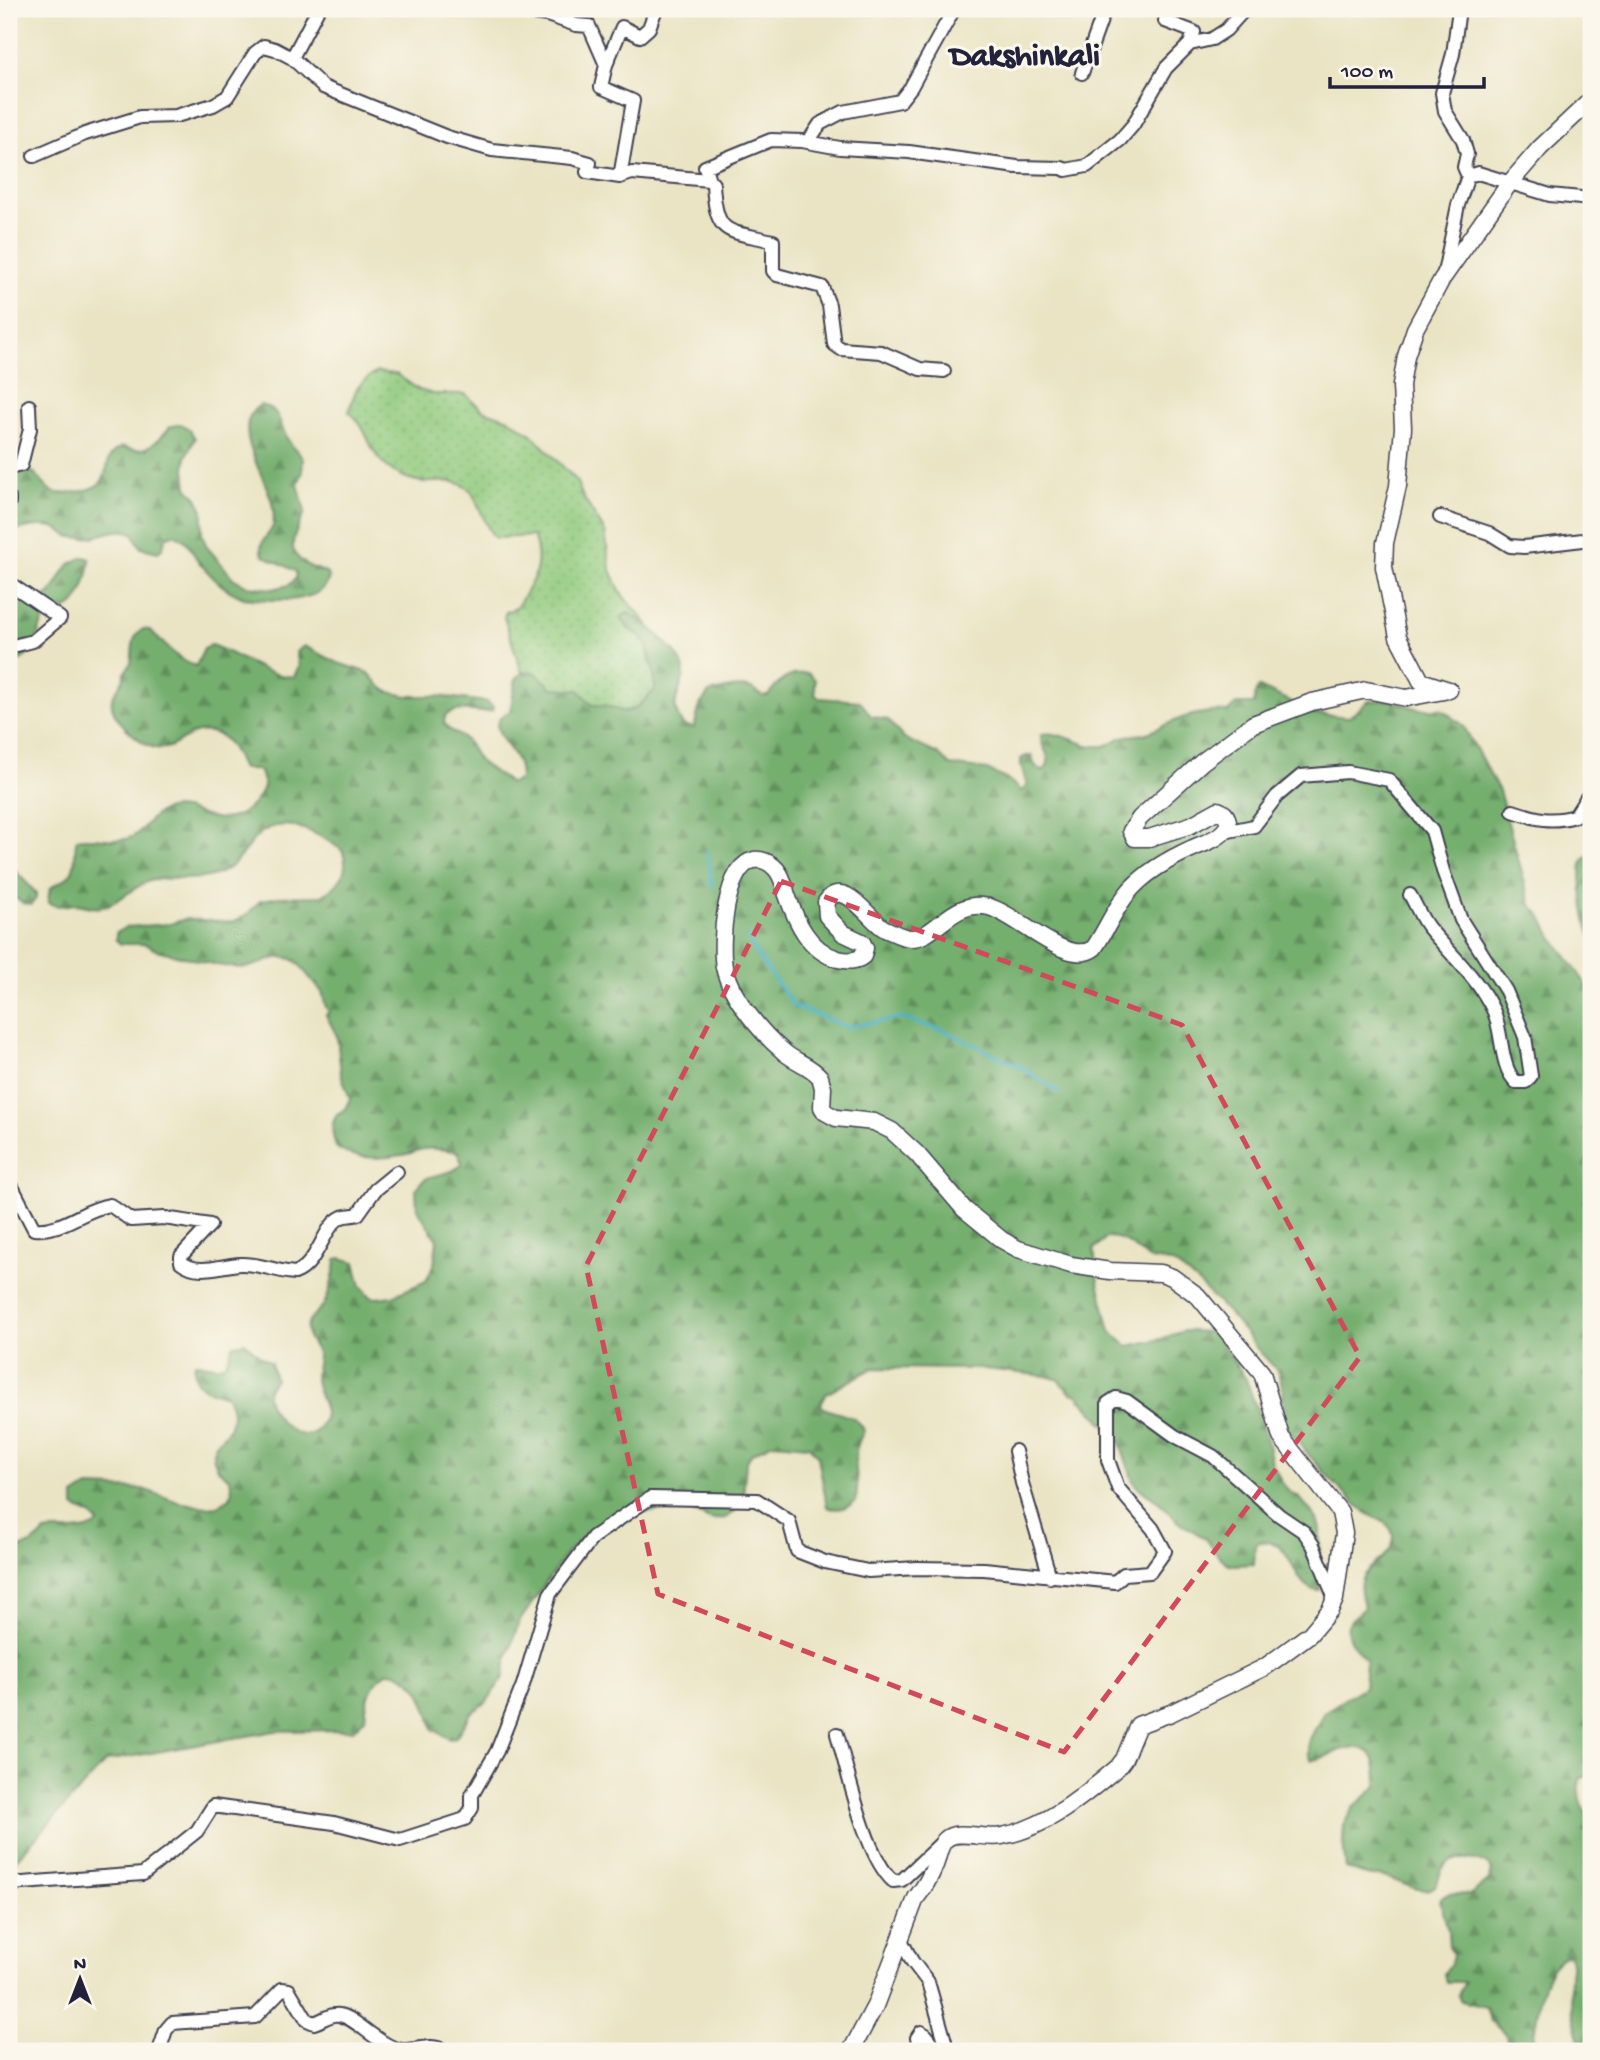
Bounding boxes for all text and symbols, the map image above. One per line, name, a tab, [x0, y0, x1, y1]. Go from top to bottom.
district label: Dakshinkali	[947, 39, 1100, 77]
scale bar	[1330, 46, 1484, 90]
text: 100 m	[1340, 61, 1393, 86]
north arrow	[46, 1944, 116, 2014]
text: N	[74, 1954, 86, 1977]

